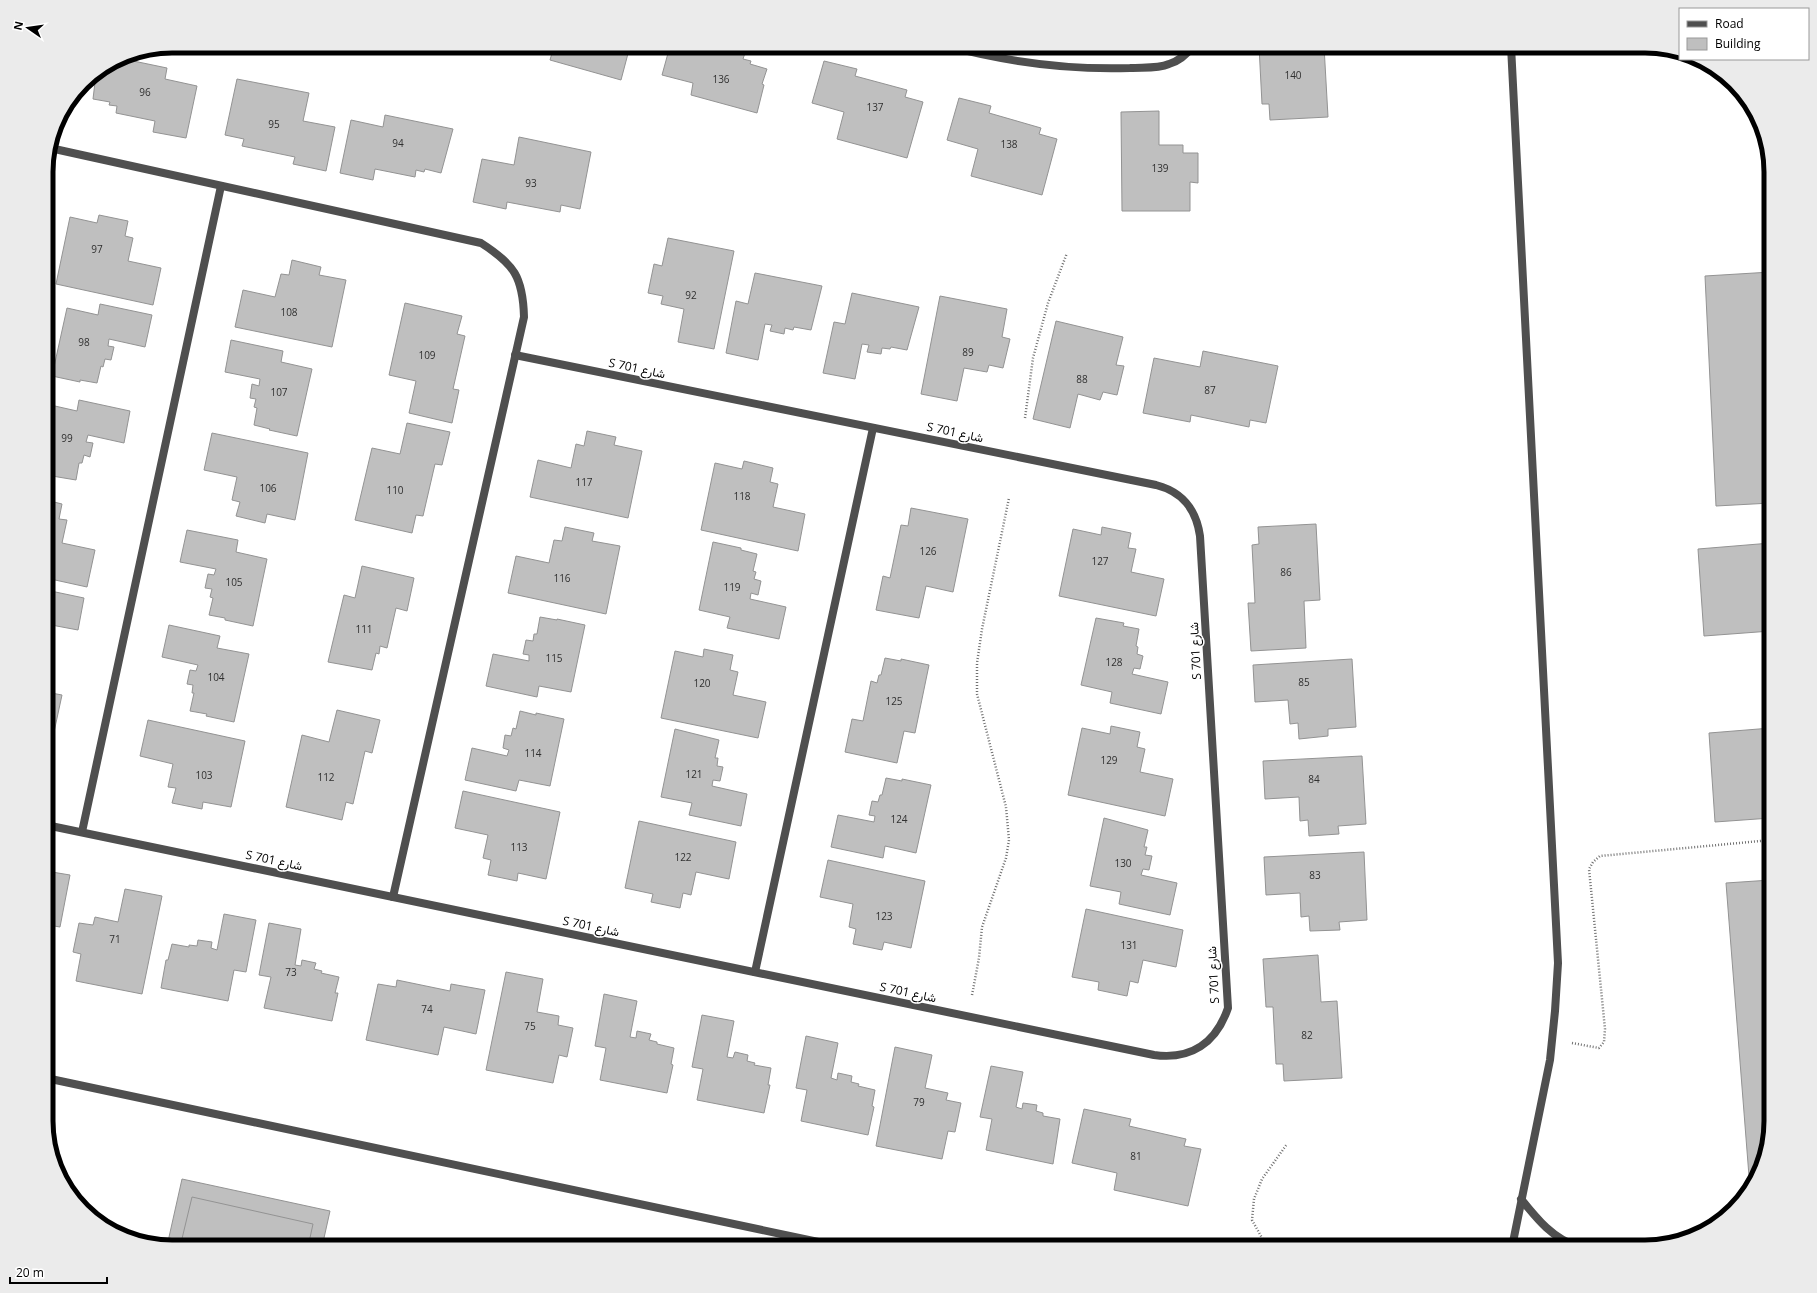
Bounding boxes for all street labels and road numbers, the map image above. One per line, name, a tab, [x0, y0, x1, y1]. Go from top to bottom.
street label: S 701 شارع	[607, 354, 667, 383]
street label: S 701 شارع	[925, 418, 985, 447]
street label: S 701 شارع	[1185, 622, 1206, 680]
street label: S 701 شارع	[244, 846, 304, 875]
street label: S 701 شارع	[561, 912, 621, 941]
street label: S 701 شارع	[1203, 946, 1224, 1004]
street label: S 701 شارع	[878, 978, 938, 1007]

